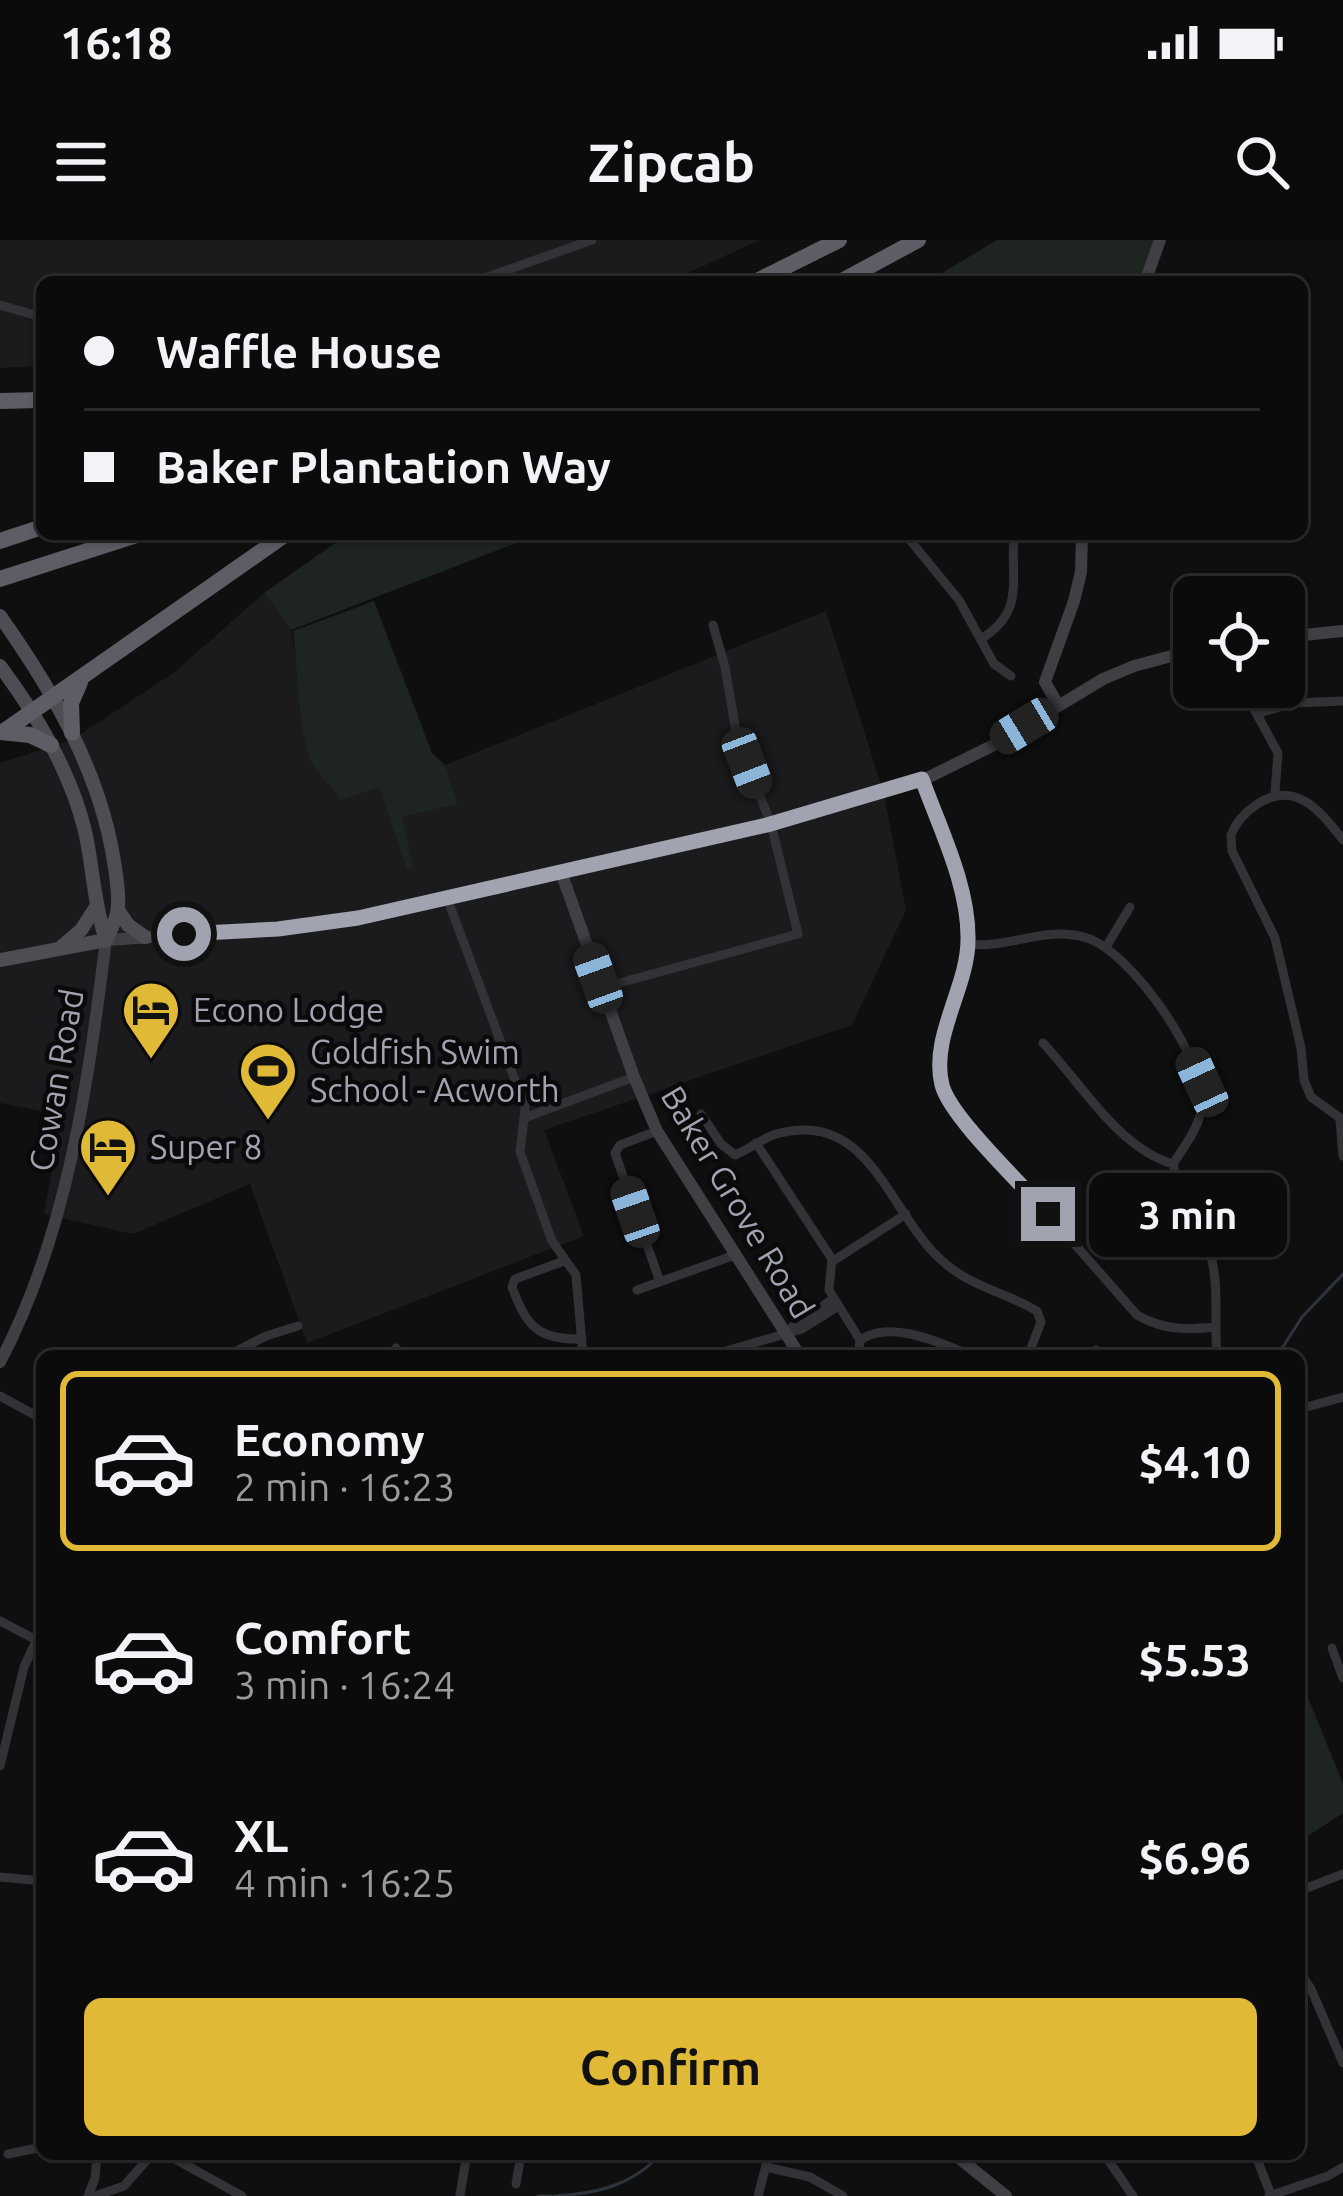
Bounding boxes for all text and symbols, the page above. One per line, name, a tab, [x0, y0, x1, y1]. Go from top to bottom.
text: 16:18	[60, 17, 173, 68]
icon: menu	[48, 129, 114, 195]
icon: search	[1229, 129, 1295, 195]
text: Zipcab	[588, 132, 755, 192]
text: Waffle House	[156, 326, 442, 377]
text: Baker Plantation Way	[156, 441, 611, 492]
map controls	[1173, 576, 1305, 708]
button: locate	[1173, 576, 1305, 708]
car	[984, 692, 1064, 760]
car	[717, 723, 777, 803]
route start	[157, 907, 211, 961]
car	[569, 938, 627, 1018]
hotel icon: Econo Lodge	[120, 979, 182, 1061]
street label: Cowan Road	[21, 986, 90, 1174]
place label: Econo Lodge	[193, 991, 384, 1028]
place label: Goldfish Swim School - Acworth	[310, 1033, 560, 1108]
sports icon: Goldfish Swim School - Acworth	[237, 1040, 299, 1122]
car	[1170, 1042, 1234, 1122]
street label: Baker Grove Road	[655, 1079, 822, 1324]
hotel icon: Super 8	[77, 1116, 139, 1198]
place label: Super 8	[150, 1128, 262, 1165]
car	[606, 1172, 664, 1252]
callout: 3 min	[1090, 1172, 1288, 1256]
route end	[1021, 1187, 1075, 1241]
text: 3 min	[1139, 1193, 1237, 1236]
icon: car	[90, 1407, 198, 1515]
text: Economy	[234, 1414, 425, 1465]
text: $4.10	[1138, 1436, 1251, 1487]
text: 2 min · 16:23	[234, 1465, 455, 1508]
icon: car	[90, 1605, 198, 1713]
text: Comfort	[234, 1612, 411, 1663]
text: $5.53	[1138, 1634, 1251, 1685]
text: 3 min · 16:24	[234, 1663, 455, 1706]
icon: car	[90, 1803, 198, 1911]
text: XL	[234, 1810, 288, 1861]
text: $6.96	[1138, 1832, 1251, 1883]
text: 4 min · 16:25	[234, 1861, 455, 1904]
button: Confirm	[84, 1998, 1257, 2136]

